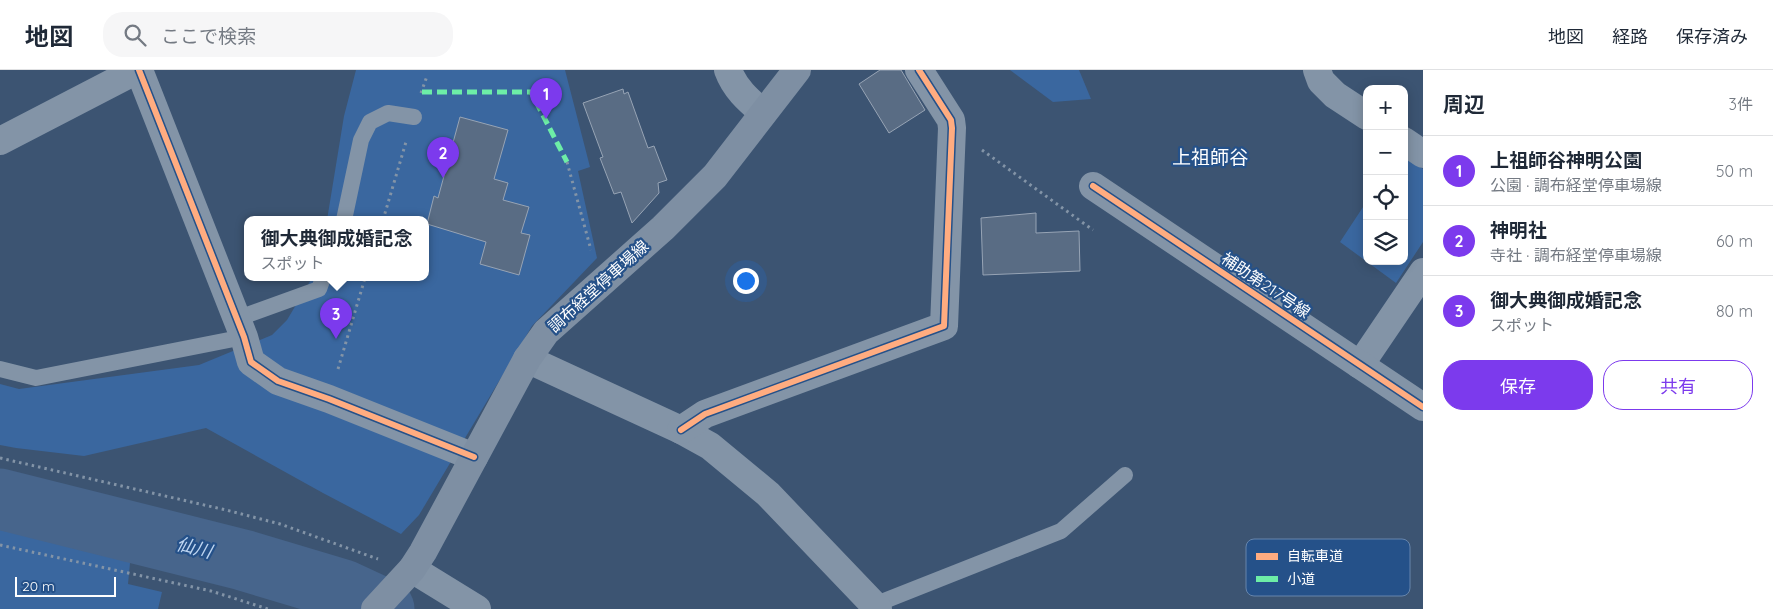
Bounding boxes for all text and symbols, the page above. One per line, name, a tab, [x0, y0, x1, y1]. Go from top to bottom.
search box	[103, 12, 453, 57]
text: 地図	[25, 21, 73, 51]
icon: search	[121, 21, 149, 49]
text: ここで検索	[161, 24, 256, 48]
text: 地図	[1548, 25, 1584, 48]
text: 経路	[1612, 25, 1648, 48]
text: 保存済み	[1676, 25, 1748, 48]
pin: 1	[530, 78, 562, 119]
map controls	[1363, 85, 1408, 265]
button: +	[1363, 85, 1408, 130]
text: 周辺	[1443, 91, 1485, 117]
text: 3件	[1729, 94, 1753, 114]
button: −	[1363, 130, 1408, 175]
pin: 2	[427, 137, 459, 178]
district label: 上祖師谷	[1172, 145, 1248, 169]
text: 上祖師谷神明公園	[1490, 148, 1642, 172]
text: 1	[1456, 161, 1462, 181]
text: 50 m	[1716, 161, 1753, 181]
button: locate	[1363, 175, 1408, 220]
text: 公園 · 調布経堂停車場線	[1490, 175, 1662, 195]
popup	[244, 216, 429, 281]
text: 神明社	[1490, 218, 1547, 242]
button: layers	[1363, 220, 1408, 265]
text: 御大典御成婚記念	[260, 226, 413, 250]
text: 2	[1454, 231, 1464, 251]
text: 60 m	[1716, 231, 1753, 251]
street label: 調布経堂停車場線	[544, 236, 652, 336]
text: 寺社 · 調布経堂停車場線	[1490, 245, 1662, 265]
street label: 補助第217号線	[1218, 248, 1314, 322]
text: スポット	[260, 253, 325, 273]
your location	[733, 268, 759, 294]
text: 御大典御成婚記念	[1490, 288, 1642, 312]
pin: 3	[320, 298, 352, 339]
text: 3	[1455, 301, 1463, 321]
text: 80 m	[1716, 301, 1753, 321]
text: スポット	[1490, 315, 1554, 335]
button: 保存	[1443, 360, 1593, 410]
button: 共有	[1603, 360, 1753, 410]
water label: 仙川	[174, 532, 216, 564]
legend	[1246, 539, 1410, 596]
text: 自転車道	[1287, 547, 1343, 565]
text: 小道	[1287, 570, 1315, 588]
scale bar	[15, 574, 116, 597]
text: 20 m	[22, 577, 55, 595]

